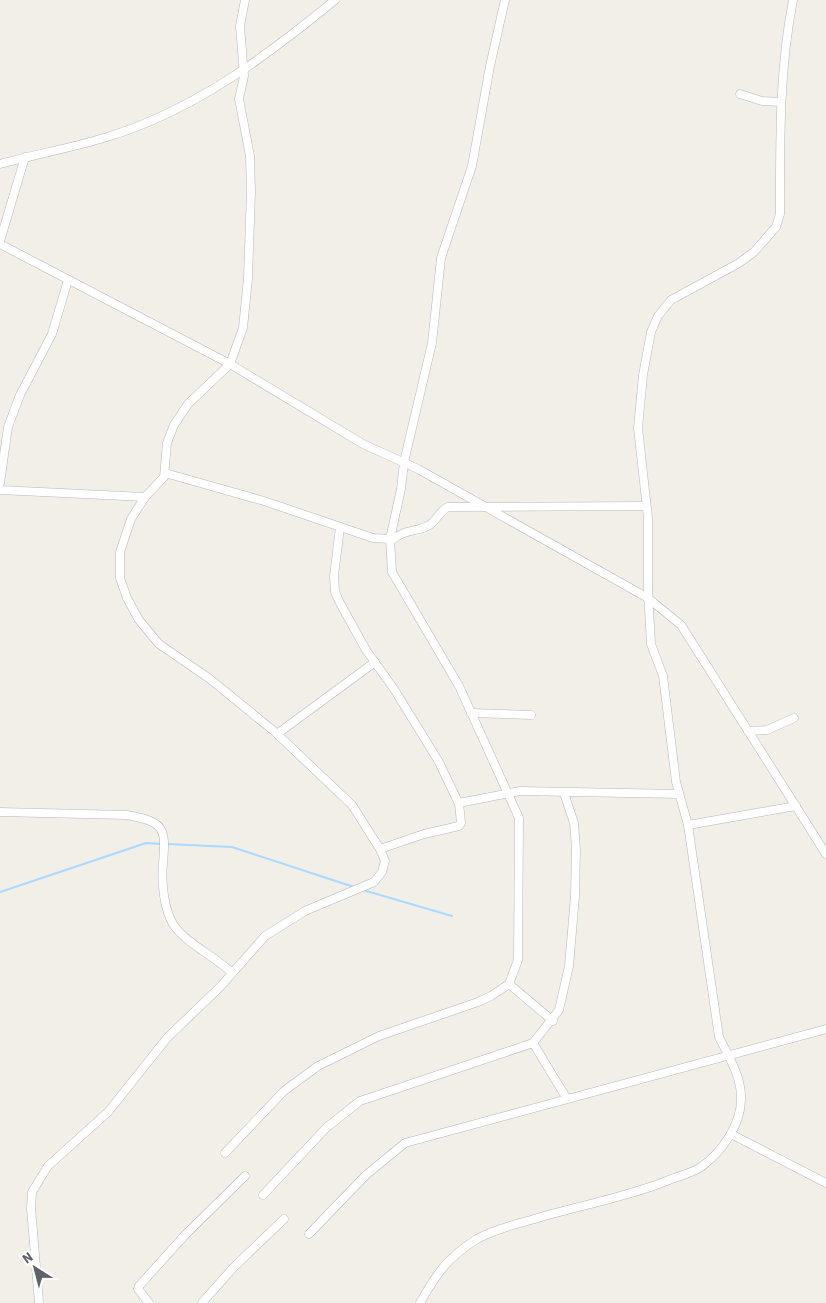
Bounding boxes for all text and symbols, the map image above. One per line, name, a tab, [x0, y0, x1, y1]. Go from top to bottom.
north arrow	[10, 1243, 60, 1293]
text: N	[18, 1247, 38, 1269]

